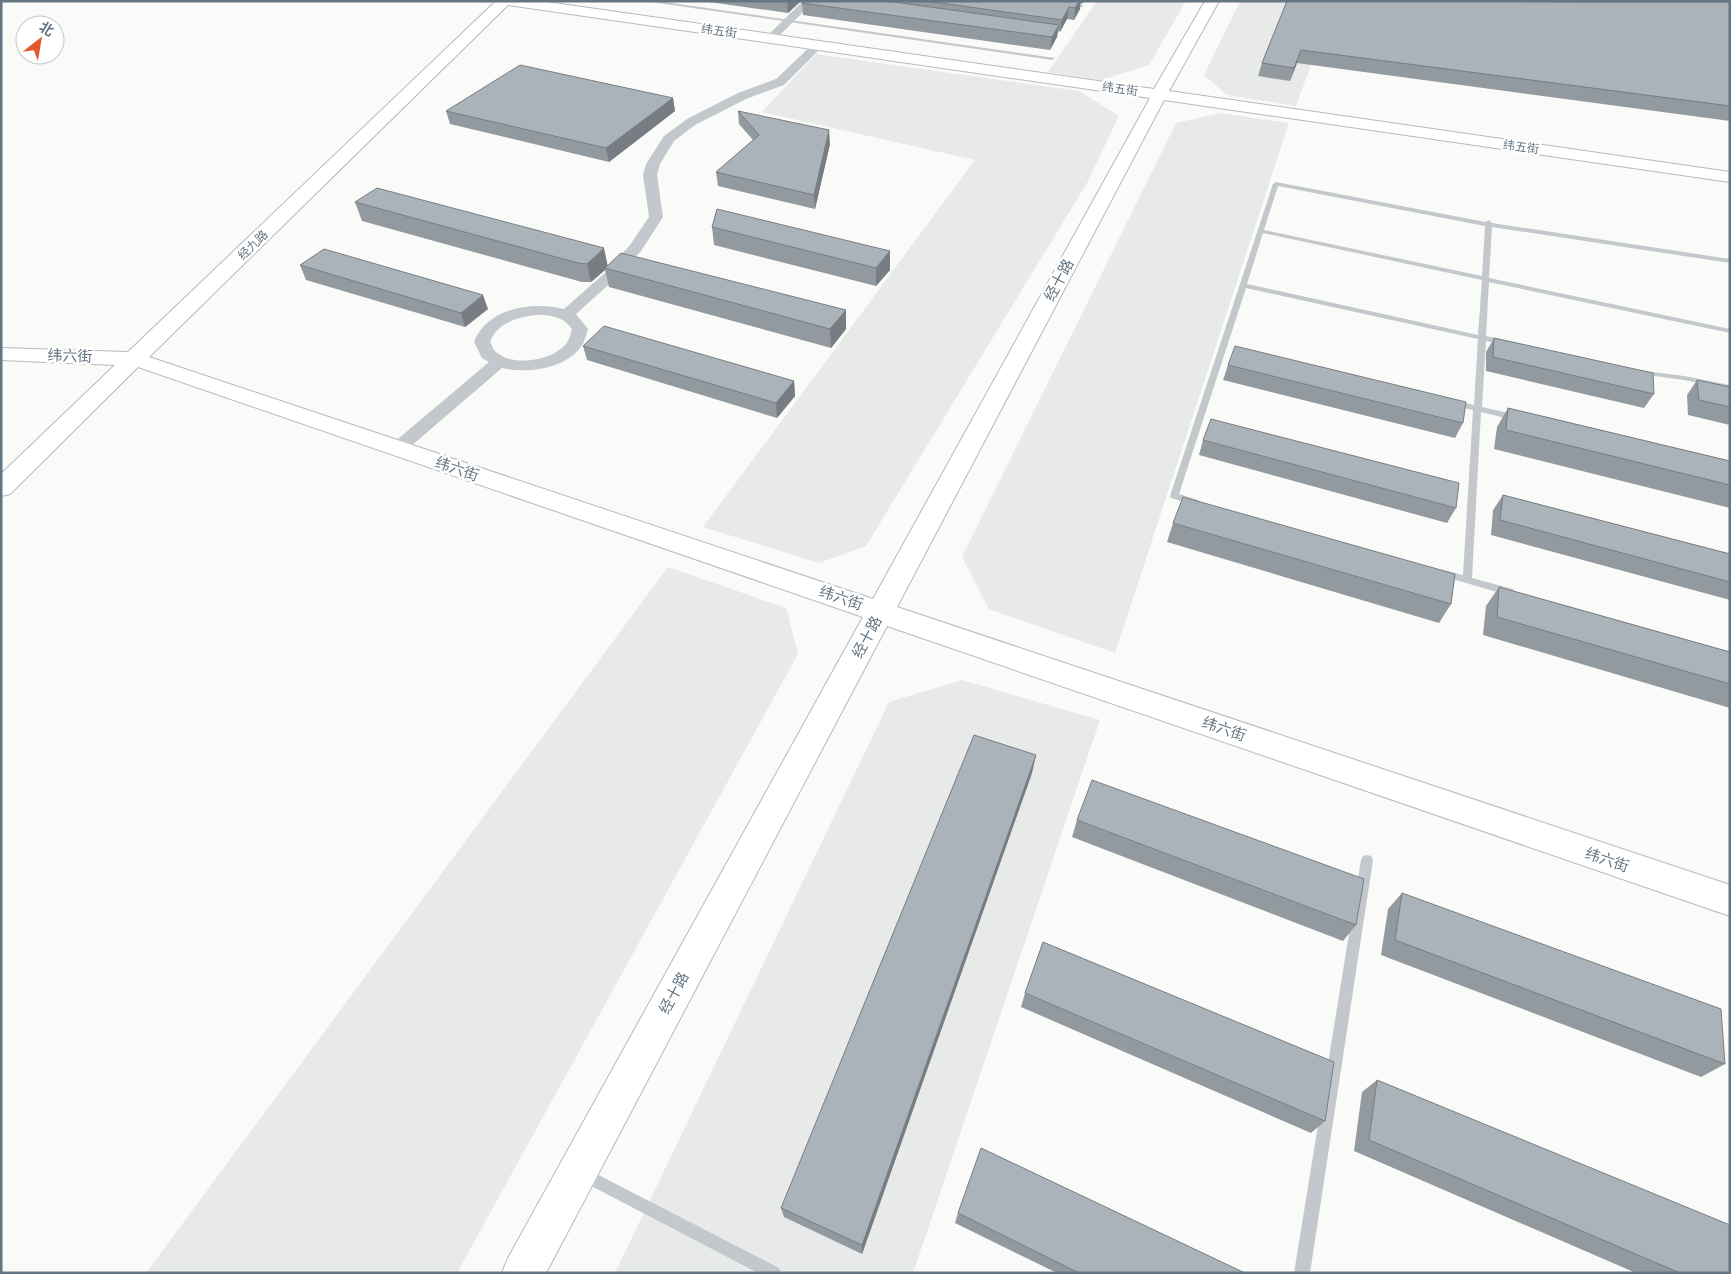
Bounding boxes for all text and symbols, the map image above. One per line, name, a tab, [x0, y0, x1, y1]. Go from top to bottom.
north arrow	[15, 15, 65, 65]
text: 北	[36, 18, 57, 40]
street label: 纬五街	[700, 21, 738, 40]
street label: 纬五街	[1101, 79, 1139, 98]
street label: 纬五街	[1502, 137, 1540, 156]
street label: 经九路	[234, 227, 271, 263]
street label: 经十路	[1040, 255, 1078, 304]
street label: 纬六街	[47, 345, 93, 366]
street label: 纬六街	[433, 452, 482, 485]
street label: 纬六街	[817, 581, 866, 614]
street label: 经十路	[848, 612, 886, 661]
street label: 纬六街	[1200, 712, 1249, 745]
street label: 纬六街	[1583, 843, 1632, 876]
street label: 经十路	[655, 968, 693, 1017]

